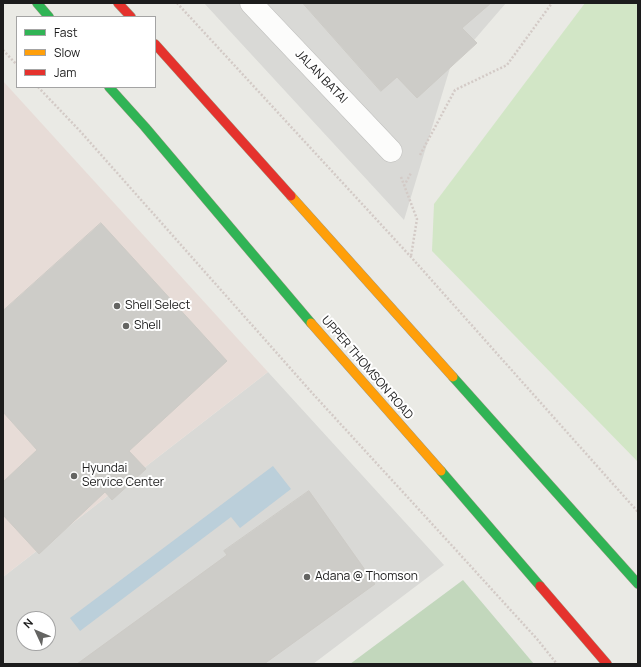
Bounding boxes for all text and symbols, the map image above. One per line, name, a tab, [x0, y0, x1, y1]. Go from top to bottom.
legend	[16, 16, 156, 88]
text: Fast	[54, 24, 78, 41]
text: Slow	[54, 44, 80, 61]
street label: JALAN BATAI	[292, 47, 350, 107]
text: Jam	[54, 64, 76, 81]
place label: Shell Select	[125, 299, 190, 313]
marker: Shell Select	[112, 301, 122, 311]
street label: UPPER THOMSON ROAD	[318, 313, 416, 423]
place label: Shell	[134, 319, 161, 333]
marker: Shell	[121, 321, 131, 331]
place label: Hyundai Service Center	[82, 462, 164, 490]
marker: Hyundai Service Center	[69, 471, 79, 481]
place label: Adana @ Thomson	[315, 570, 418, 584]
marker: Adana @ Thomson	[302, 572, 312, 582]
north arrow	[16, 611, 56, 651]
text: N	[20, 615, 36, 631]

